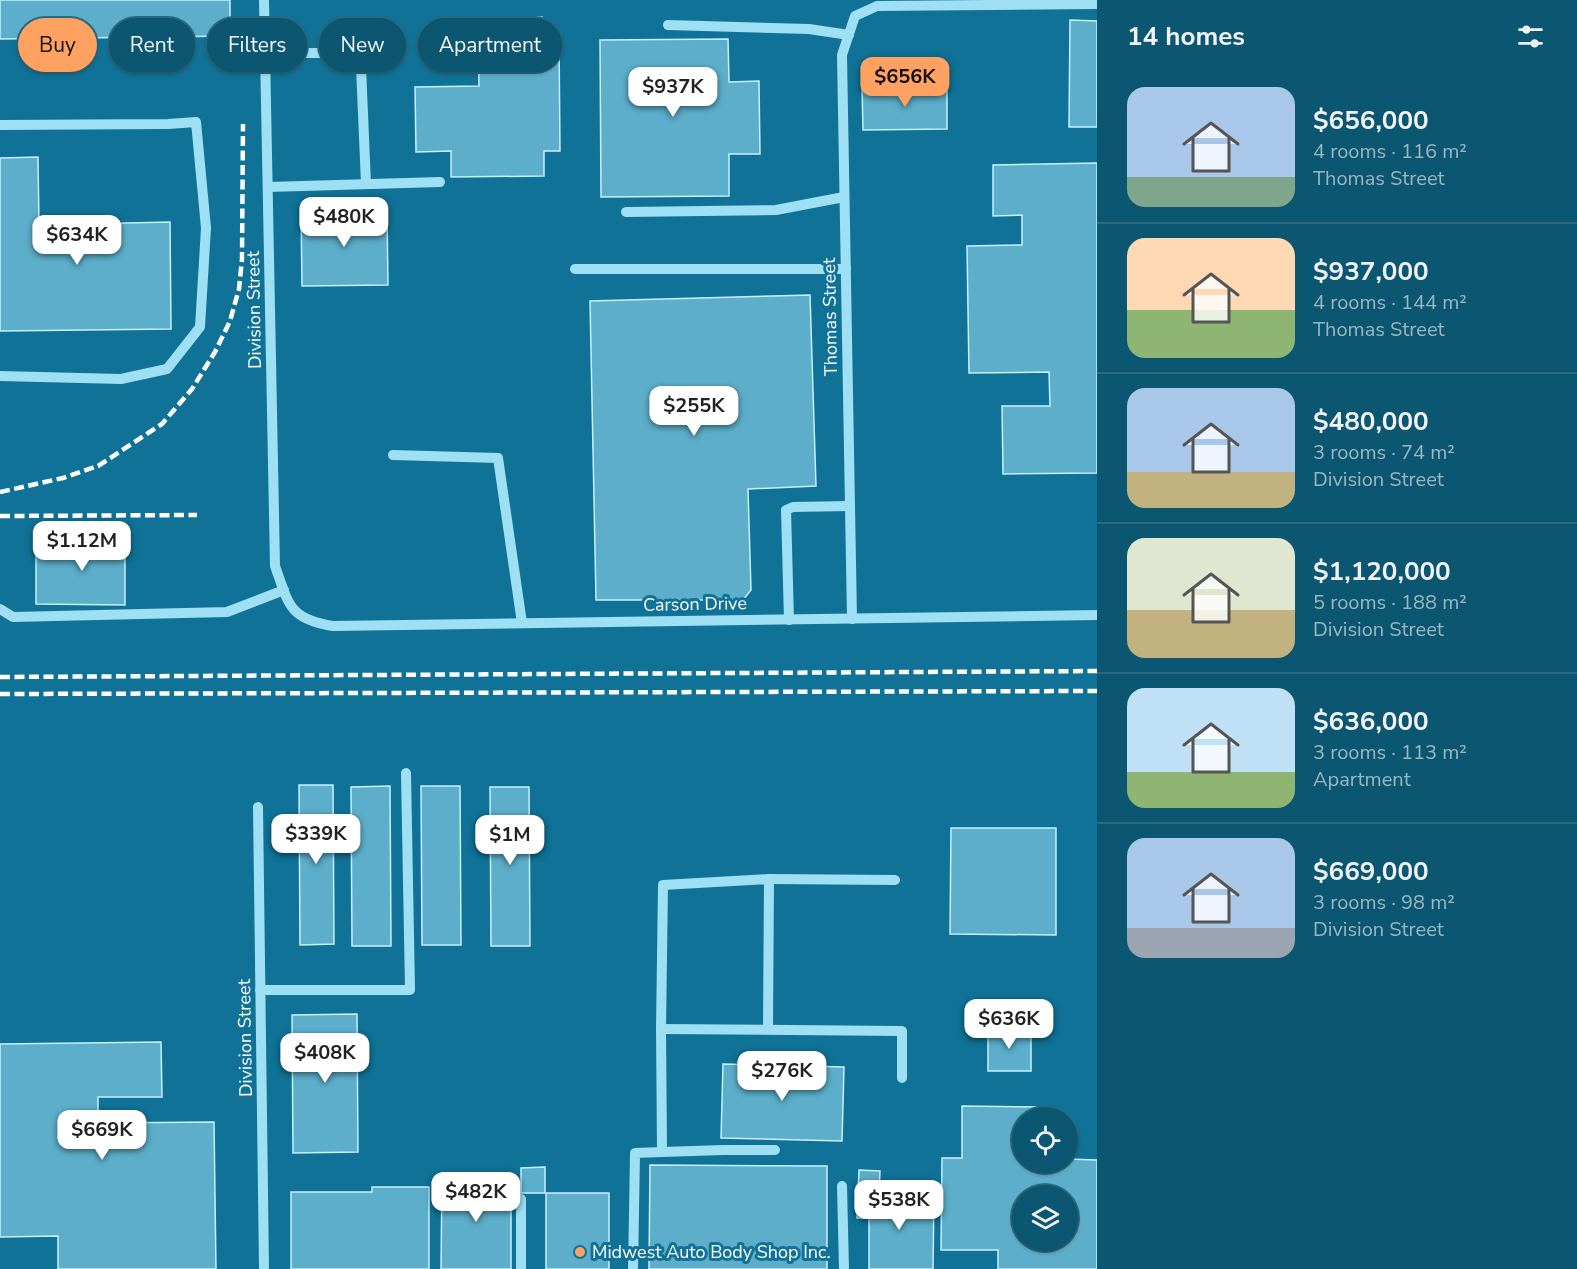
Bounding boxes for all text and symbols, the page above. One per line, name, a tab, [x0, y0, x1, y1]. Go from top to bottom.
chip: Buy	[18, 18, 97, 72]
chip: Rent	[109, 18, 195, 72]
chip: Filters	[207, 18, 307, 72]
chip: New	[319, 18, 406, 72]
chip: Apartment	[418, 18, 562, 72]
text: 14 homes	[1127, 19, 1245, 54]
icon: filters	[1514, 20, 1547, 53]
pin: $656K	[863, 57, 947, 108]
text: $656K	[874, 63, 936, 90]
pin: $937K	[631, 67, 715, 118]
text: $937K	[642, 73, 704, 100]
text: $656,000	[1313, 103, 1429, 138]
icon: home	[1175, 111, 1247, 183]
text: 4 rooms · 116 m²	[1313, 138, 1467, 165]
text: Thomas Street	[1313, 165, 1445, 192]
pin: $480K	[302, 197, 386, 248]
text: $480K	[313, 203, 375, 230]
pin: $634K	[35, 215, 119, 266]
text: $634K	[46, 221, 108, 248]
street label: Division Street	[241, 250, 267, 369]
text: $937,000	[1313, 254, 1429, 289]
street label: Thomas Street	[817, 257, 843, 376]
icon: home	[1175, 262, 1247, 334]
text: 4 rooms · 144 m²	[1313, 289, 1467, 316]
text: Thomas Street	[1313, 316, 1445, 343]
pin: $255K	[652, 386, 736, 437]
text: $255K	[663, 392, 725, 419]
text: $480,000	[1313, 404, 1429, 439]
icon: home	[1175, 412, 1247, 484]
text: 3 rooms · 74 m²	[1313, 439, 1455, 466]
text: Division Street	[1313, 466, 1444, 493]
pin: $1.12M	[33, 521, 131, 572]
text: $1.12M	[47, 527, 117, 554]
text: $1,120,000	[1313, 554, 1451, 589]
icon: home	[1175, 562, 1247, 634]
text: 5 rooms · 188 m²	[1313, 589, 1467, 616]
street label: Carson Drive	[643, 591, 747, 617]
text: Division Street	[1313, 616, 1444, 643]
text: $636,000	[1313, 704, 1429, 739]
icon: home	[1175, 712, 1247, 784]
text: 3 rooms · 113 m²	[1313, 739, 1467, 766]
text: Apartment	[1313, 766, 1411, 793]
pin: $339K	[274, 814, 358, 865]
pin: $1M	[481, 815, 539, 866]
text: $339K	[285, 820, 347, 847]
text: $1M	[489, 821, 531, 848]
text: $669,000	[1313, 854, 1429, 889]
icon: home	[1175, 862, 1247, 934]
text: 3 rooms · 98 m²	[1313, 889, 1455, 916]
text: Division Street	[1313, 916, 1444, 943]
street label: Division Street	[232, 978, 258, 1097]
pin: $636K	[967, 999, 1051, 1050]
text: $636K	[978, 1005, 1040, 1032]
pin: $408K	[283, 1033, 367, 1084]
text: $408K	[294, 1039, 356, 1066]
pin: $276K	[740, 1051, 824, 1102]
text: $276K	[751, 1057, 813, 1084]
map controls	[1012, 1107, 1078, 1251]
button: locate	[1012, 1107, 1078, 1173]
pin: $669K	[60, 1110, 144, 1161]
text: $669K	[71, 1116, 133, 1143]
pin: $482K	[434, 1172, 518, 1223]
text: $482K	[445, 1178, 507, 1205]
pin: $538K	[857, 1180, 941, 1231]
button: layers	[1012, 1185, 1078, 1251]
text: $538K	[868, 1186, 930, 1213]
place label: Midwest Auto Body Shop Inc.	[592, 1240, 831, 1264]
marker: Midwest Auto Body Shop Inc.	[573, 1245, 587, 1259]

